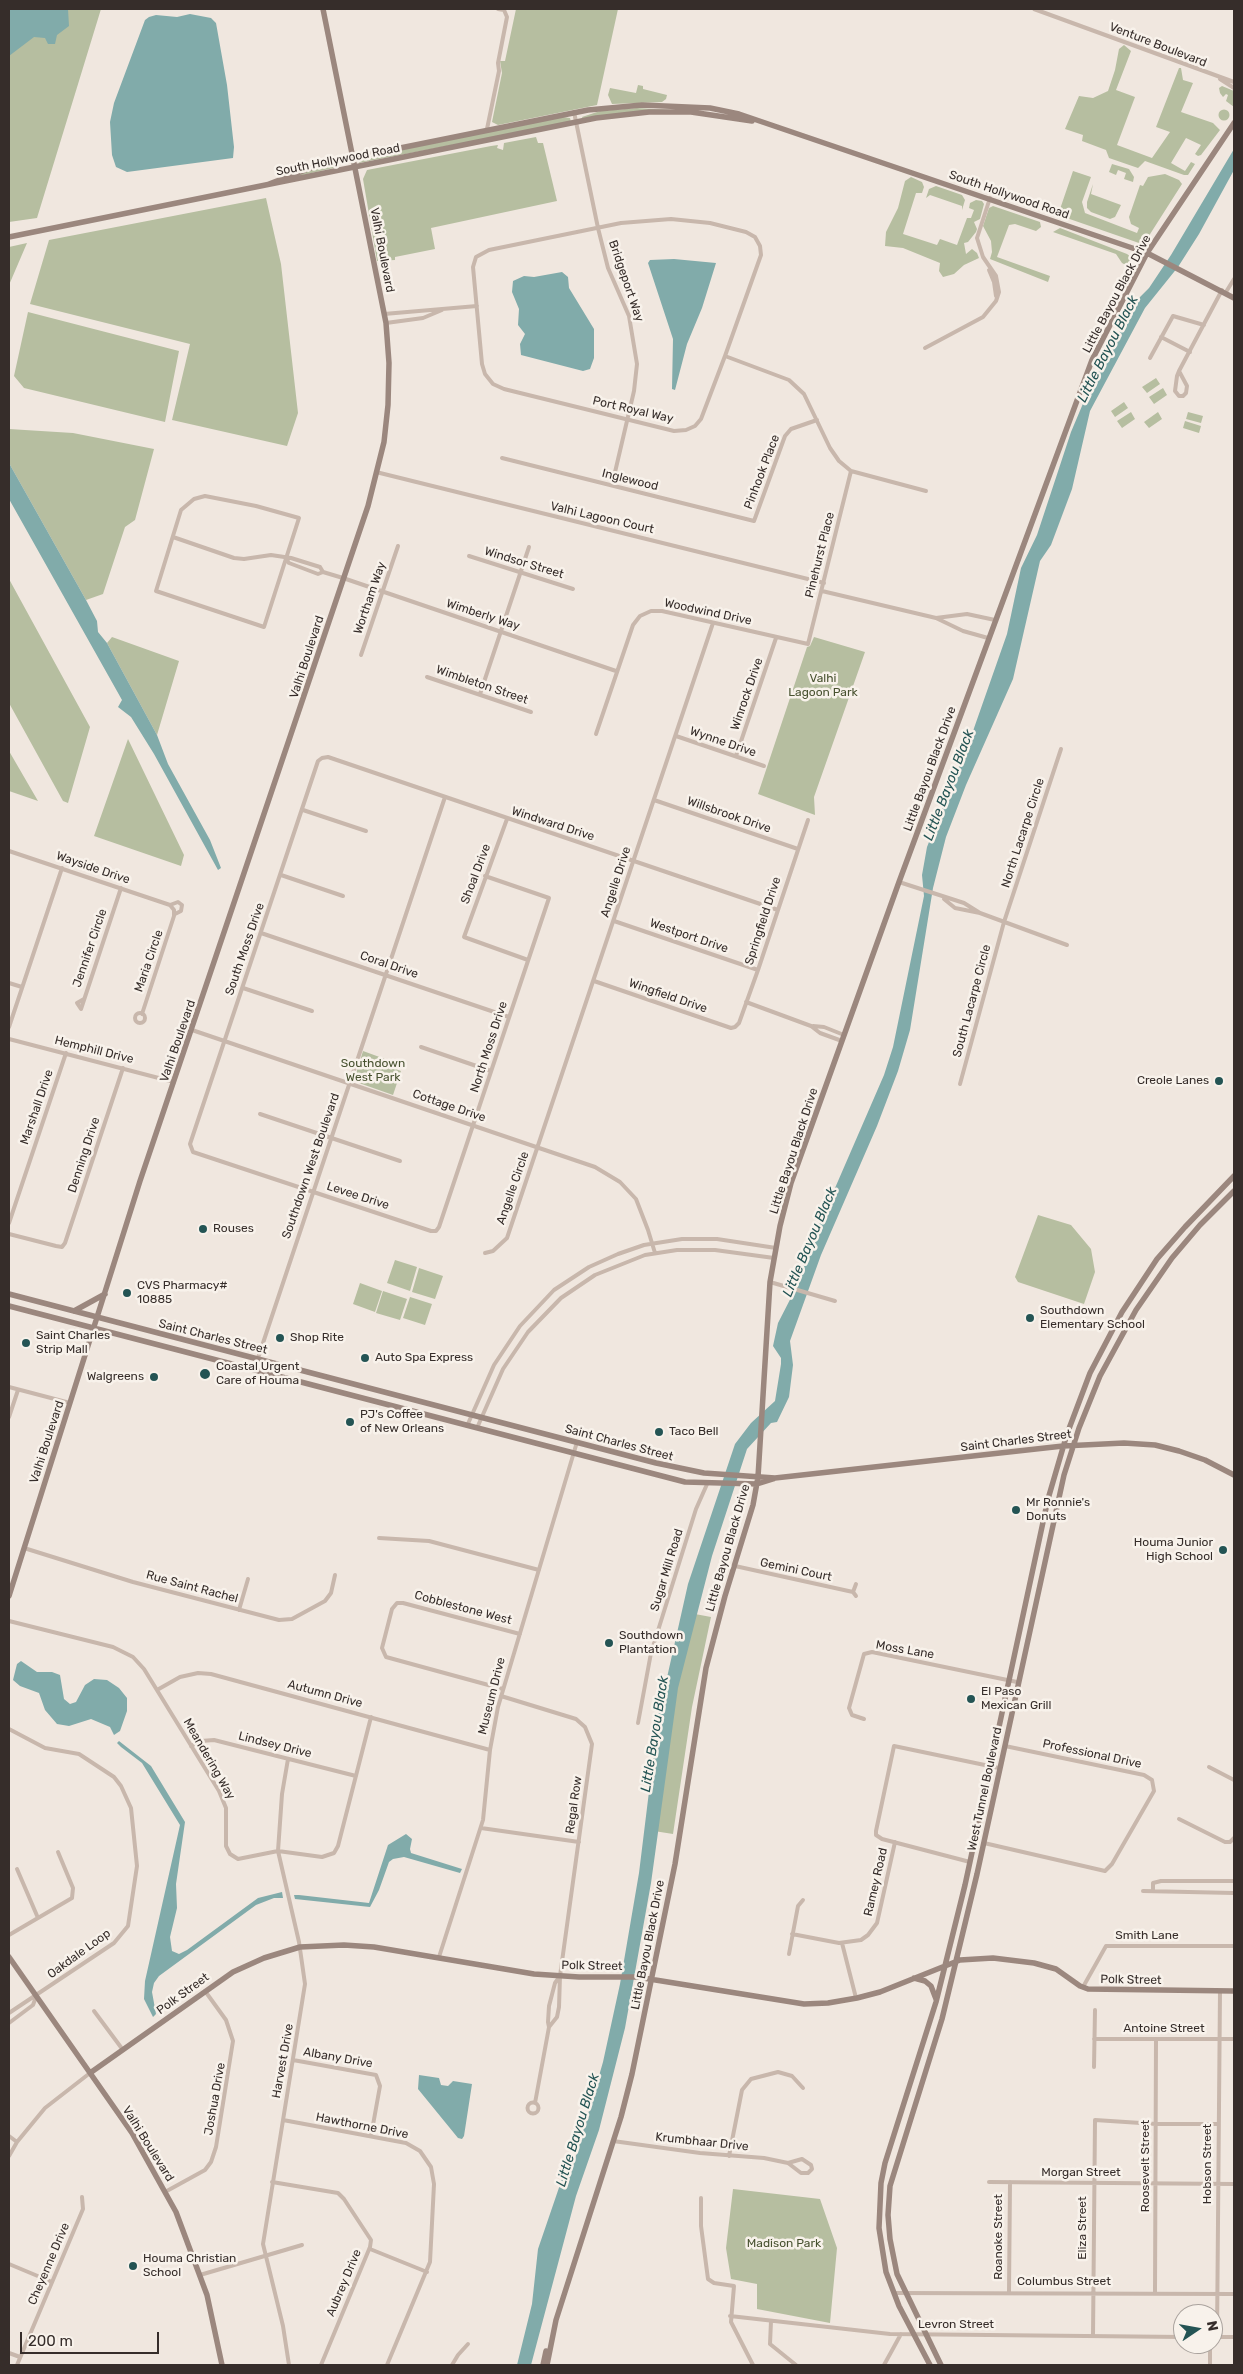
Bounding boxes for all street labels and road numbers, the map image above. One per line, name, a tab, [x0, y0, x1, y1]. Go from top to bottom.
street label: Venture Boulevard	[1107, 20, 1209, 70]
street label: South Hollywood Road	[275, 141, 401, 179]
street label: South Hollywood Road	[947, 168, 1071, 222]
street label: Valhi Boulevard	[367, 206, 397, 294]
street label: Little Bayou Black Drive	[1080, 232, 1154, 356]
street label: Bridgeport Way	[605, 238, 647, 324]
street label: Port Royal Way	[591, 394, 675, 426]
street label: Pinhook Place	[741, 433, 783, 511]
street label: Inglewood	[600, 466, 660, 494]
street label: Valhi Lagoon Court	[549, 499, 655, 537]
street label: Pinehurst Place	[802, 511, 838, 599]
street label: Windsor Street	[483, 544, 565, 582]
street label: Wortham Way	[351, 560, 389, 636]
street label: Wimberly Way	[444, 596, 522, 634]
street label: Woodwind Drive	[663, 596, 753, 628]
street label: Valhi Boulevard	[287, 614, 327, 700]
street label: Winrock Drive	[728, 656, 766, 732]
street label: Wimbleton Street	[434, 662, 530, 708]
street label: Little Bayou Black Drive	[901, 705, 959, 833]
street label: Wynne Drive	[688, 724, 758, 760]
street label: North Lacarpe Circle	[998, 776, 1048, 890]
street label: Willsbrook Drive	[685, 794, 773, 836]
street label: Windward Drive	[510, 804, 596, 844]
street label: Shoal Drive	[458, 842, 494, 906]
street label: Angelle Drive	[598, 845, 634, 919]
street label: Wayside Drive	[54, 849, 132, 887]
street label: Springfield Drive	[742, 875, 784, 967]
street label: South Moss Drive	[222, 901, 268, 997]
street label: Jennifer Circle	[70, 907, 110, 989]
street label: Westport Drive	[648, 916, 730, 956]
street label: Maria Circle	[132, 928, 166, 994]
street label: South Lacarpe Circle	[950, 943, 994, 1059]
street label: Coral Drive	[358, 948, 420, 982]
street label: Wingfield Drive	[627, 976, 709, 1016]
street label: Valhi Boulevard	[157, 998, 199, 1084]
street label: North Moss Drive	[467, 1000, 511, 1094]
street label: Hemphill Drive	[53, 1033, 135, 1067]
street label: Marshall Drive	[17, 1068, 57, 1146]
street label: Little Bayou Black Drive	[767, 1086, 821, 1216]
street label: Cottage Drive	[410, 1087, 488, 1125]
street label: Southdown West Boulevard	[279, 1091, 343, 1241]
street label: Denning Drive	[65, 1115, 103, 1195]
street label: Angelle Circle	[494, 1150, 532, 1226]
street label: Levee Drive	[325, 1179, 391, 1213]
street label: Saint Charles Street	[157, 1317, 269, 1357]
street label: Valhi Boulevard	[27, 1399, 67, 1485]
street label: Saint Charles Street	[563, 1422, 675, 1464]
street label: Saint Charles Street	[960, 1427, 1072, 1455]
street label: Little Bayou Black Drive	[703, 1483, 753, 1613]
street label: Sugar Mill Road	[648, 1527, 686, 1613]
street label: Gemini Court	[759, 1555, 833, 1585]
street label: Rue Saint Rachel	[144, 1568, 240, 1606]
street label: Cobblestone West	[413, 1588, 513, 1628]
street label: Moss Lane	[875, 1638, 935, 1662]
street label: Museum Drive	[475, 1656, 509, 1736]
street label: Autumn Drive	[286, 1677, 364, 1711]
street label: Meandering Way	[180, 1716, 238, 1802]
street label: West Tunnel Boulevard	[965, 1726, 1005, 1852]
street label: Lindsey Drive	[237, 1729, 313, 1761]
street label: Professional Drive	[1041, 1736, 1143, 1772]
street label: Regal Row	[563, 1775, 585, 1835]
street label: Ramey Road	[861, 1846, 891, 1918]
street label: Little Bayou Black Drive	[628, 1879, 668, 2011]
street label: Oakdale Loop	[45, 1926, 113, 1982]
street label: Smith Lane	[1115, 1929, 1179, 1943]
street label: Polk Street	[561, 1958, 623, 1974]
street label: Polk Street	[154, 1970, 212, 2018]
street label: Polk Street	[1100, 1972, 1162, 1988]
street label: Antoine Street	[1123, 2022, 1205, 2036]
street label: Harvest Drive	[269, 2023, 297, 2099]
street label: Albany Drive	[302, 2045, 374, 2071]
street label: Joshua Drive	[202, 2062, 228, 2136]
street label: Valhi Boulevard	[119, 2104, 177, 2184]
street label: Hawthorne Drive	[314, 2110, 410, 2142]
street label: Roosevelt Street	[1139, 2120, 1153, 2212]
street label: Hobson Street	[1201, 2124, 1215, 2204]
street label: Krumbhaar Drive	[655, 2130, 749, 2154]
street label: Morgan Street	[1041, 2166, 1121, 2180]
street label: Roanoke Street	[992, 2194, 1006, 2280]
street label: Eliza Street	[1076, 2196, 1090, 2260]
street label: Cheyenne Drive	[25, 2221, 73, 2307]
street label: Aubrey Drive	[323, 2247, 365, 2319]
street label: Columbus Street	[1017, 2275, 1111, 2289]
street label: Levron Street	[918, 2318, 994, 2332]

